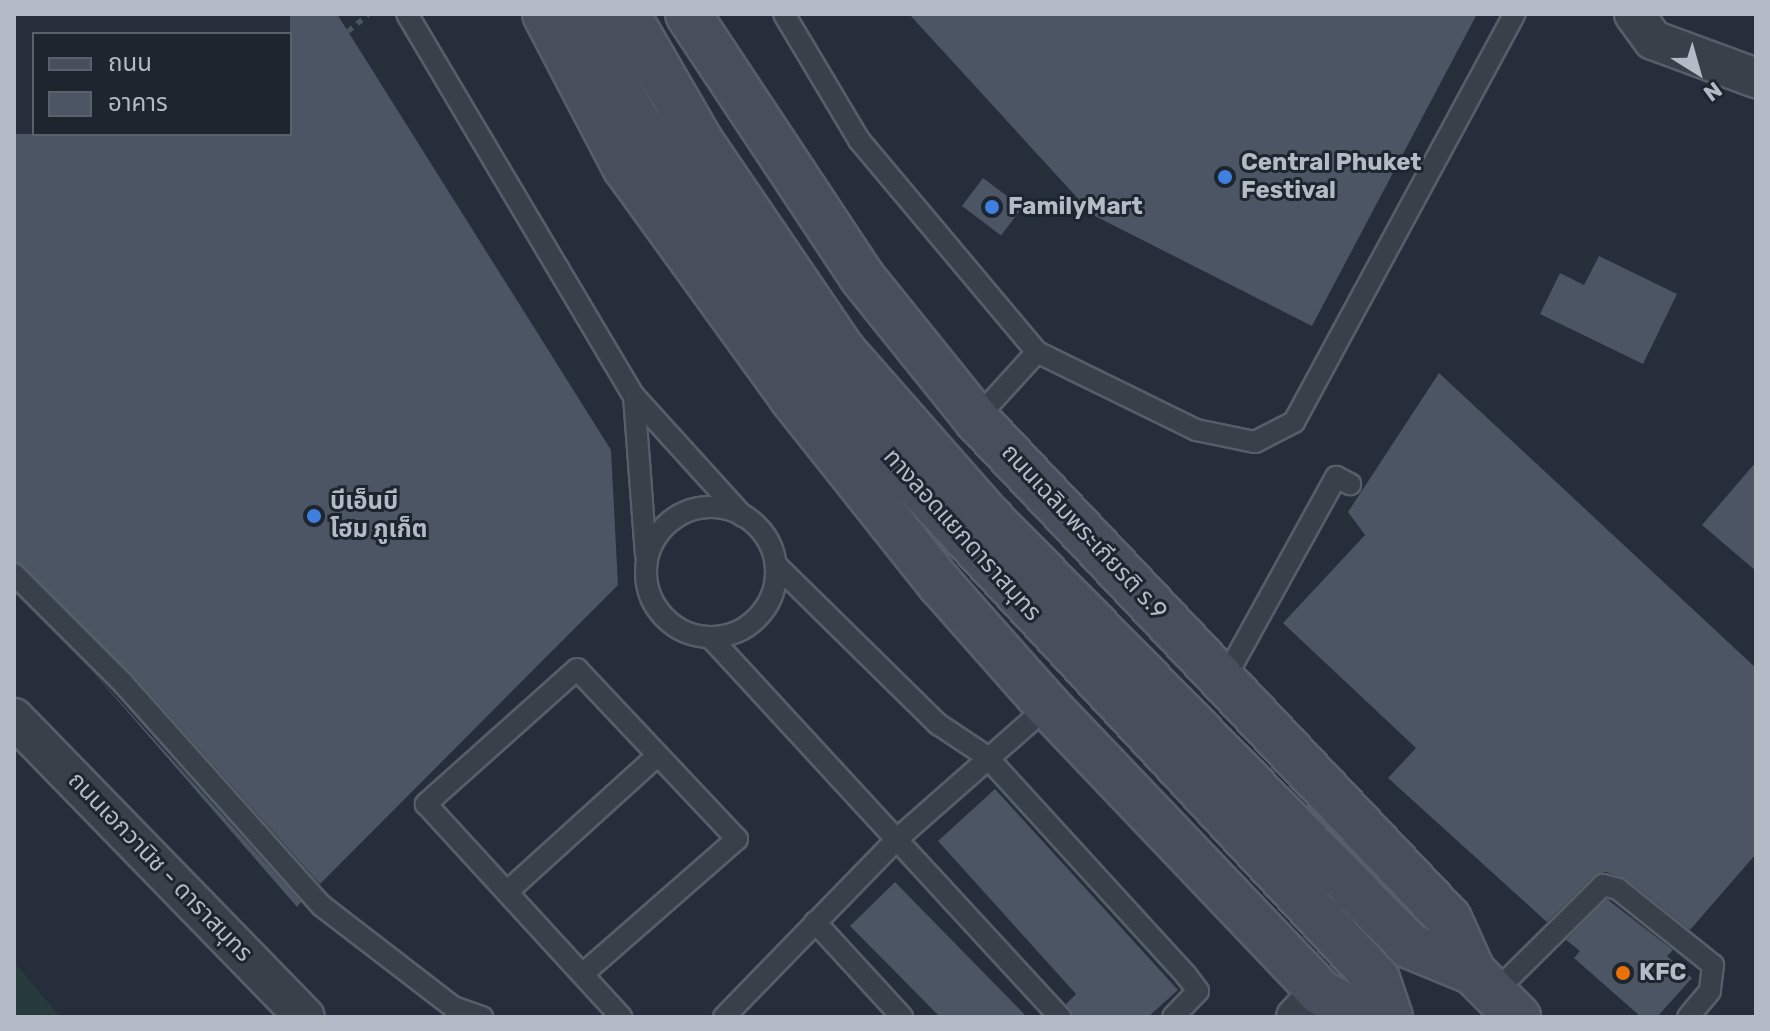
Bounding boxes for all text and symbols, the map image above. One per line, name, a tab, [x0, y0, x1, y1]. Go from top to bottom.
legend	[32, 32, 292, 136]
north arrow	[1658, 32, 1738, 112]
text: ถนน	[108, 49, 152, 77]
text: N	[1698, 76, 1727, 107]
text: อาคาร	[108, 89, 168, 117]
place label: Central Phuket Festival	[1241, 149, 1422, 205]
marker: Central Phuket Festival	[1216, 168, 1234, 186]
place label: FamilyMart	[1008, 193, 1143, 221]
marker: FamilyMart	[983, 198, 1001, 216]
street label: ถนนเฉลิมพระเกียรติ ร.9	[995, 438, 1173, 626]
street label: ทางลอดแยกดาราสมุทร	[877, 443, 1047, 627]
place label: บีเอ็นบี โฮม ภูเก็ต	[330, 488, 427, 544]
marker: บีเอ็นบี โฮม ภูเก็ต	[305, 507, 323, 525]
street label: ถนนเอกวานิช - ดาราสมุทร	[62, 766, 258, 968]
place label: KFC	[1639, 959, 1686, 987]
marker: KFC	[1614, 964, 1632, 982]

